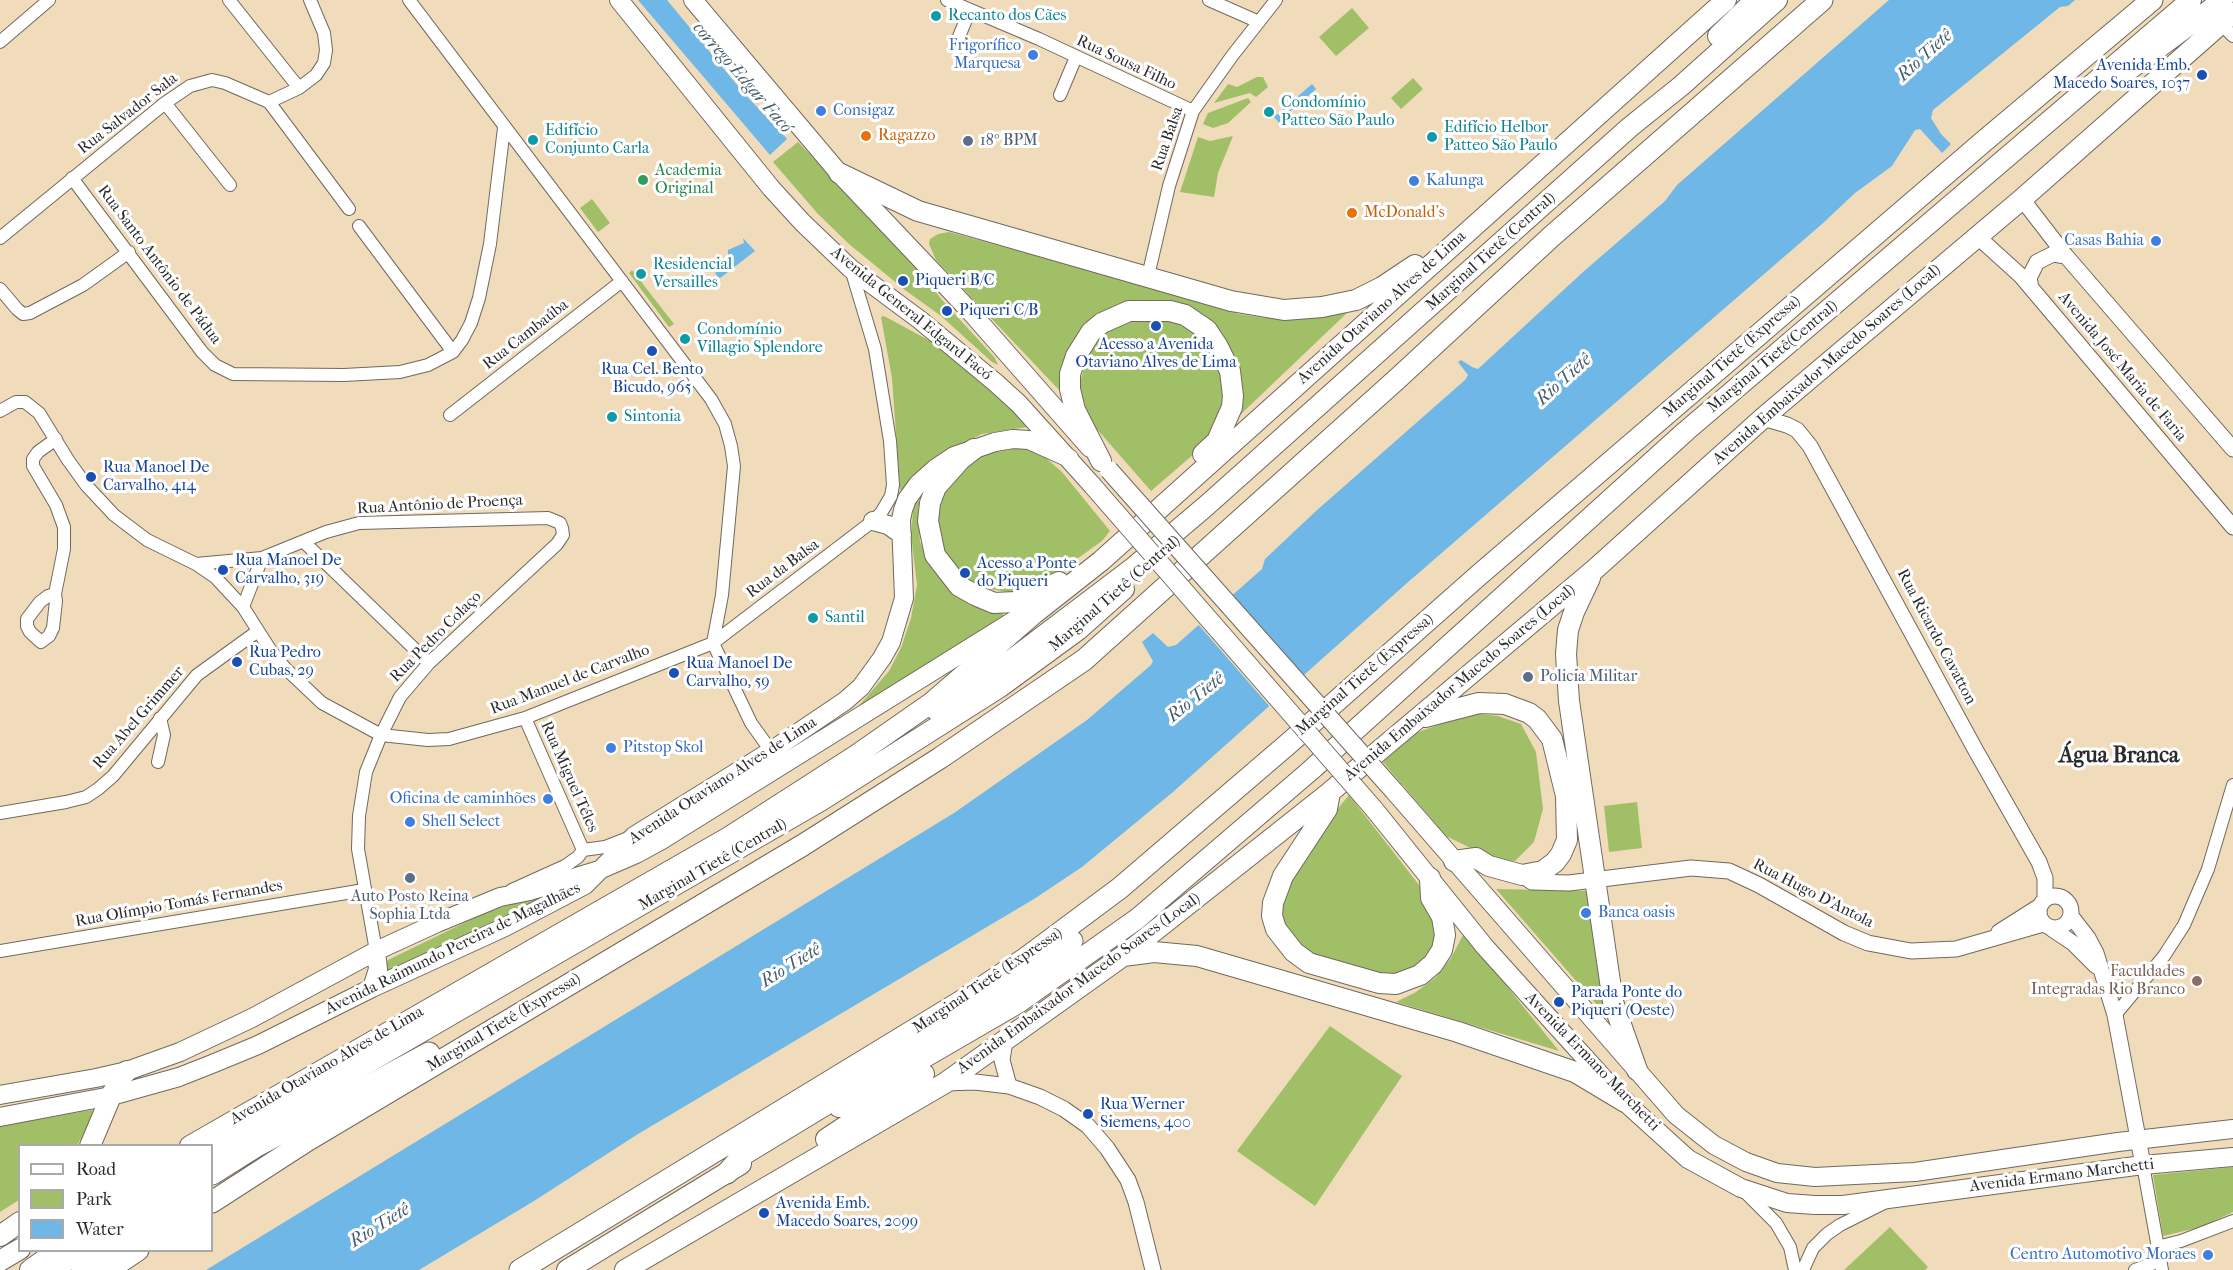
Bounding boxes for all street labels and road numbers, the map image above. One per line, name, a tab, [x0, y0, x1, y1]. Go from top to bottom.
street label: Rua Sousa Filho	[1073, 31, 1179, 95]
street label: Rua Salvador Sala	[74, 69, 182, 159]
street label: Rua Balsa	[1148, 104, 1188, 174]
street label: Rua Santo Antônio de Pádua	[93, 182, 225, 348]
street label: Marginal Tietê (Central)	[1422, 189, 1560, 315]
street label: Avenida Otaviano Alves de Lima	[1294, 227, 1470, 389]
street label: Avenida General Edgard Facó	[827, 243, 995, 385]
street label: Avenida Embaixador Macedo Soares (Local)	[1709, 261, 1945, 469]
street label: Avenida José Maria de Faria	[2054, 288, 2190, 446]
street label: Marginal Tietê (Expressa)	[1659, 292, 1805, 422]
street label: Rua Cambaúba	[479, 296, 573, 374]
street label: Marginal Tietê(Central)	[1704, 297, 1842, 417]
street label: Rua Antônio de Proença	[357, 491, 523, 519]
street label: Marginal Tietê (Central)	[1045, 532, 1185, 656]
street label: Rua da Balsa	[743, 535, 823, 603]
street label: Rua Ricardo Cavatton	[1892, 566, 1980, 708]
street label: Avenida Embaixador Macedo Soares (Local)	[1340, 581, 1580, 785]
street label: Rua Pedro Colaço	[386, 587, 486, 687]
street label: Marginal Tietê (Expressa)	[1292, 610, 1438, 740]
street label: Rua Manuel de Carvalho	[488, 641, 652, 719]
street label: Rua Abel Grimmer	[89, 663, 189, 773]
street label: Avenida Otaviano Alves de Lima	[625, 713, 821, 849]
street label: Rua Miguel Téles	[536, 719, 602, 835]
street label: Marginal Tietê (Central)	[636, 815, 790, 915]
street label: Rua Hugo D'Antola	[1749, 855, 1877, 933]
street label: Rua Olímpio Tomás Fernandes	[74, 876, 284, 932]
street label: Avenida Raimundo Pereira de Magalhães	[322, 879, 584, 1019]
street label: Avenida Embaixador Macedo Soares (Local)	[954, 889, 1204, 1079]
street label: Marginal Tietê (Expressa)	[910, 924, 1066, 1038]
street label: Marginal Tietê (Expressa)	[423, 969, 585, 1077]
street label: Avenida Ermano Marchetti	[1521, 988, 1663, 1136]
street label: Avenida Otaviano Alves de Lima	[227, 1003, 427, 1129]
street label: Avenida Ermano Marchetti	[1969, 1155, 2155, 1197]

